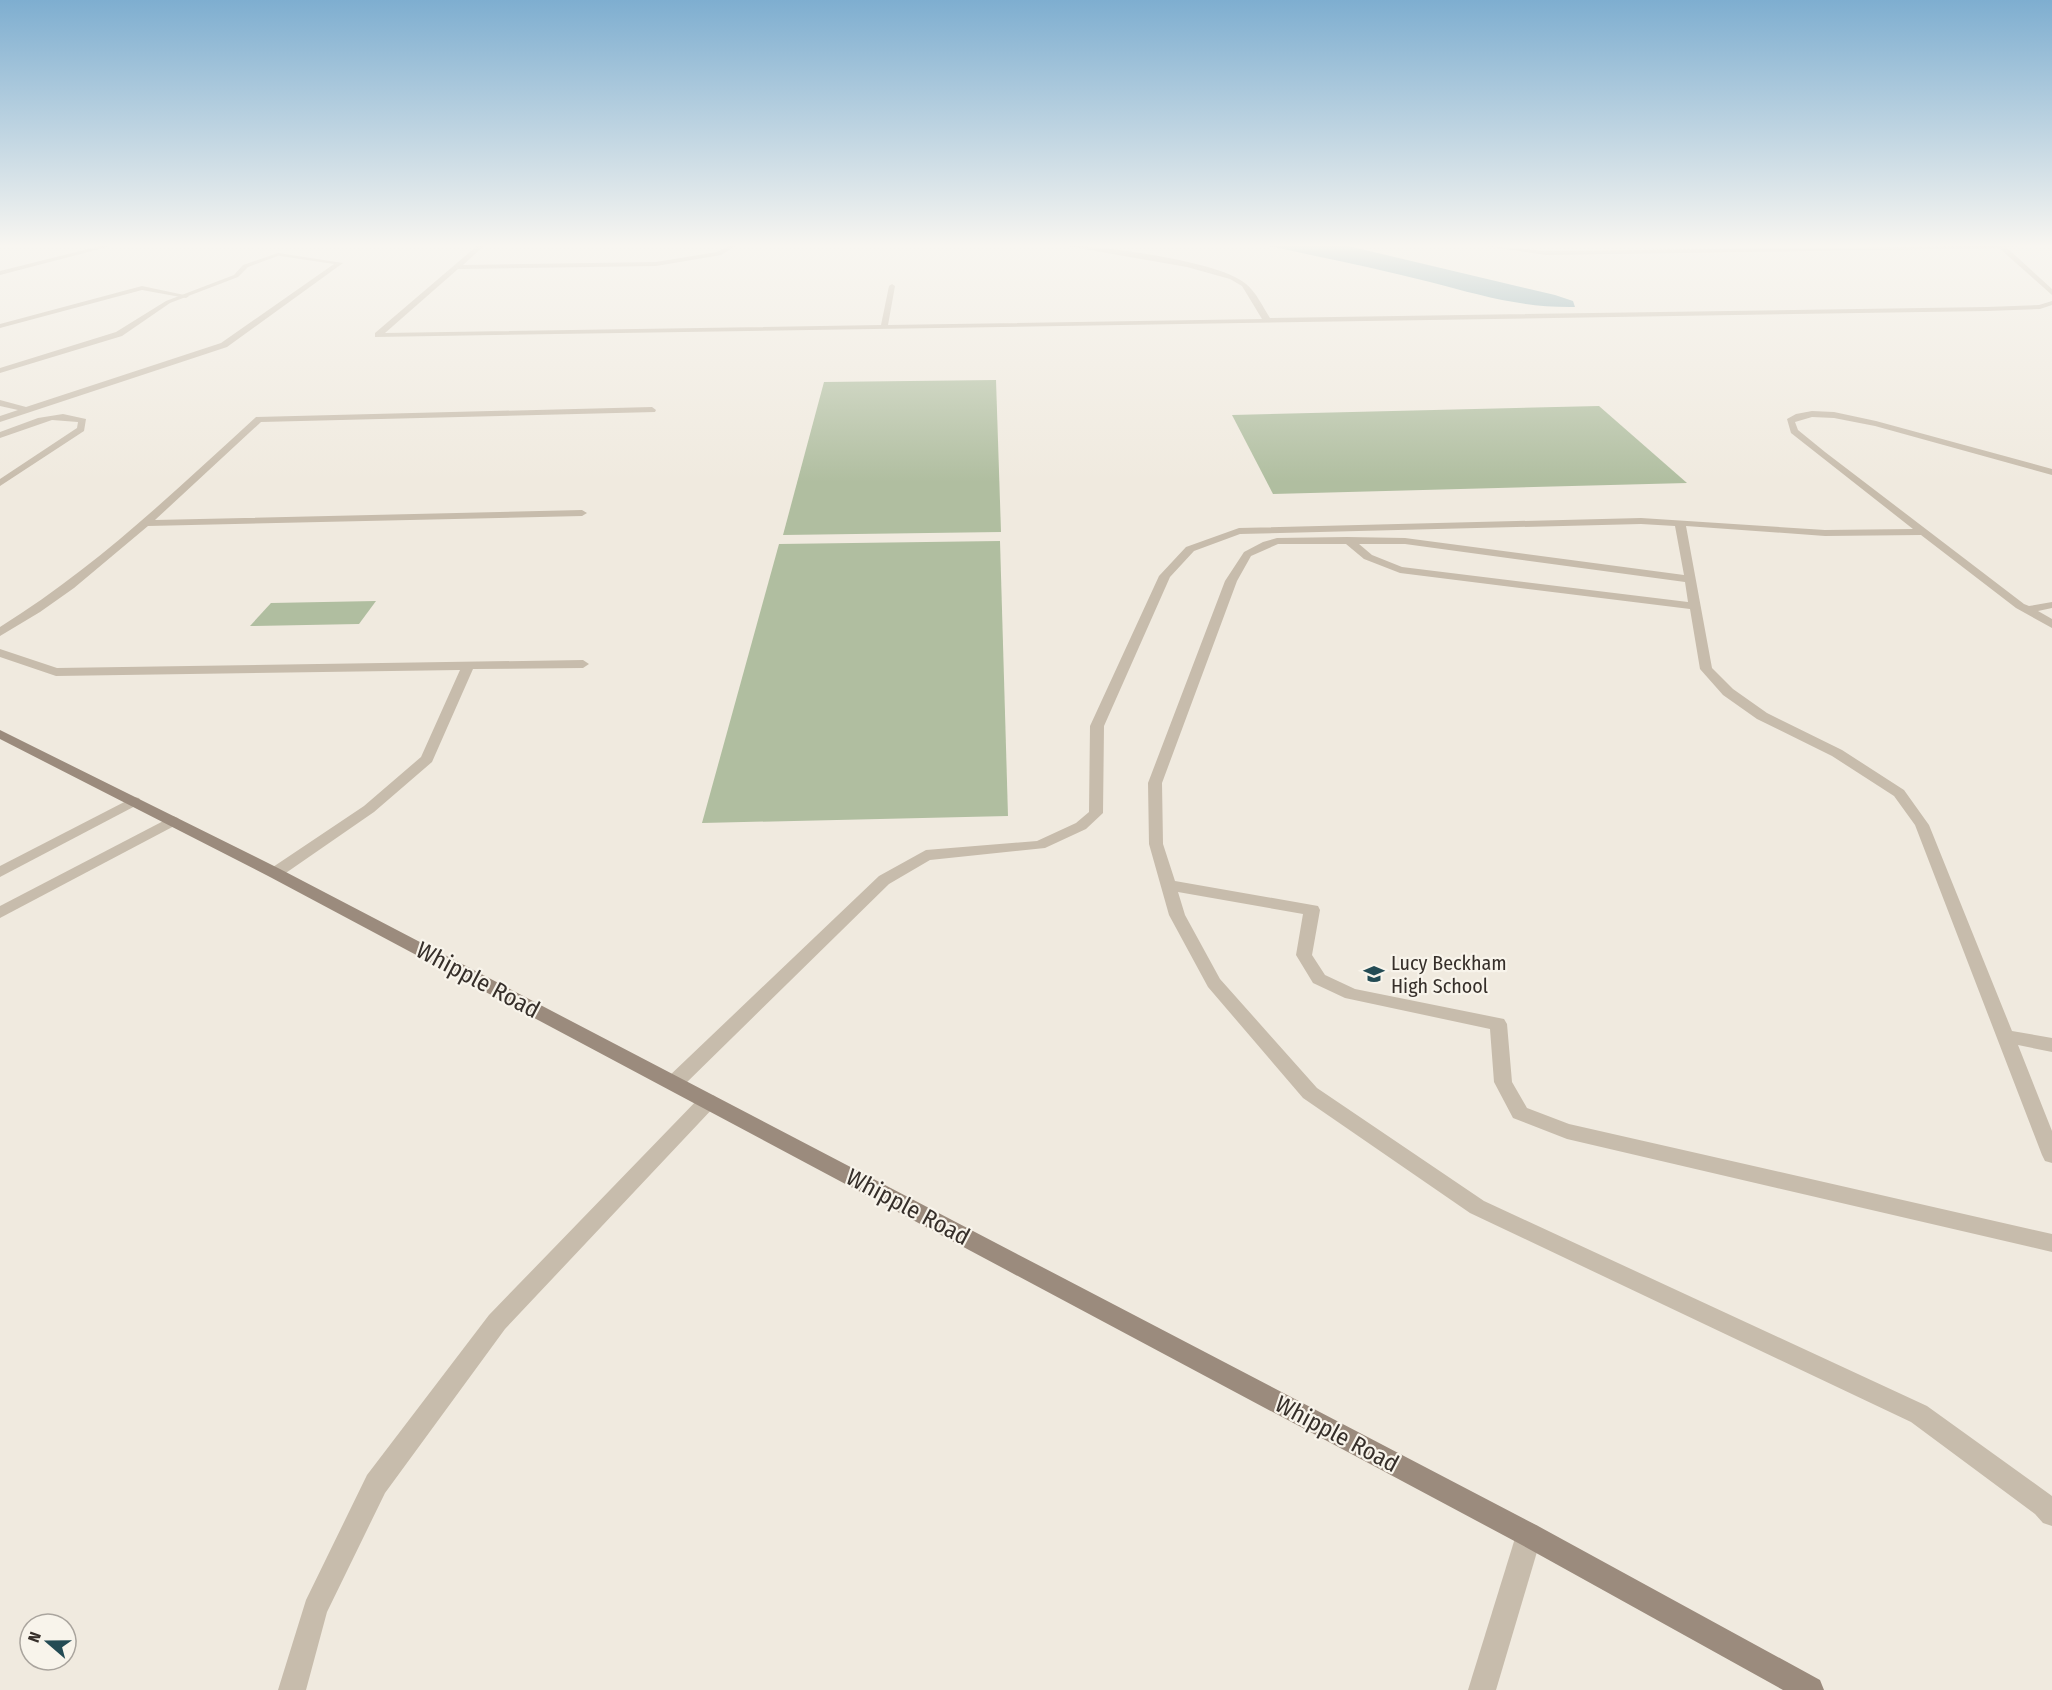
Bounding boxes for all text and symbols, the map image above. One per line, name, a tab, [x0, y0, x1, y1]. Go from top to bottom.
street label: Whipple Road	[412, 936, 544, 1024]
place label: Lucy Beckham High School	[1391, 951, 1507, 998]
school or university icon: Lucy Beckham High School	[1362, 962, 1386, 986]
street label: Whipple Road	[842, 1163, 974, 1251]
street label: Whipple Road	[1271, 1390, 1403, 1478]
north arrow	[18, 1612, 78, 1672]
text: N	[24, 1629, 45, 1645]

